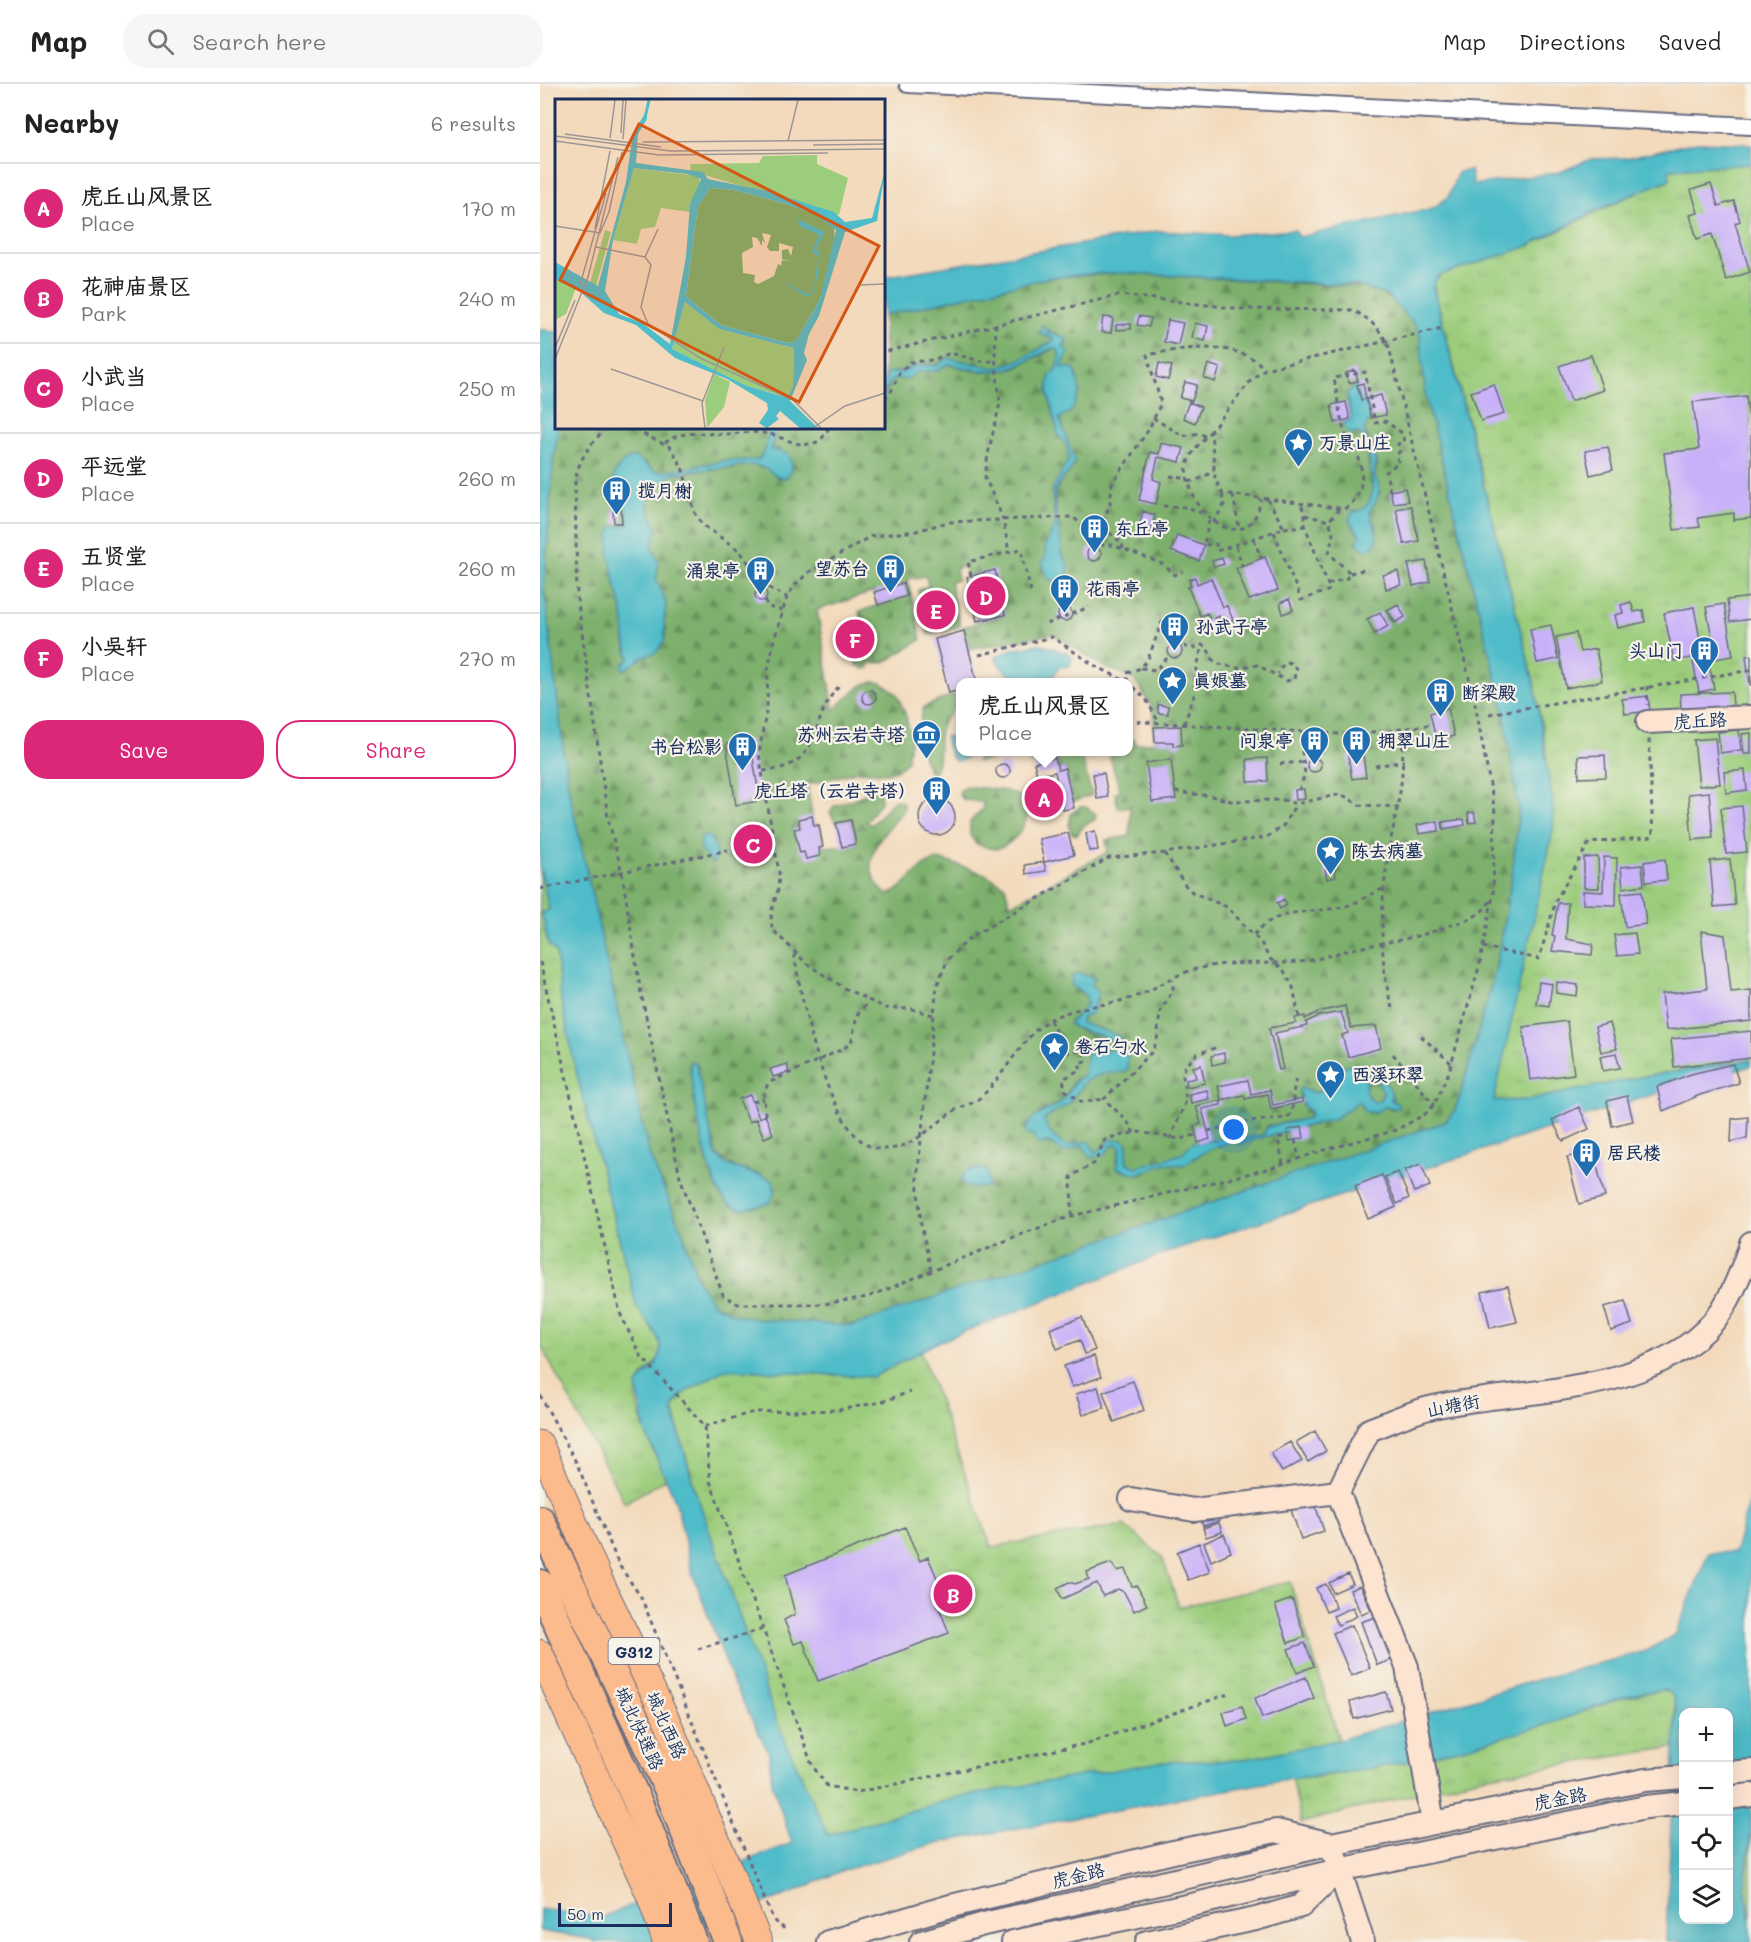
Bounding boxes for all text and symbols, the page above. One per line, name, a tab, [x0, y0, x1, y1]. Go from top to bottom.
search box	[123, 14, 543, 68]
text: Map	[30, 23, 87, 59]
icon: search	[144, 25, 177, 58]
text: Search here	[192, 27, 326, 56]
text: Map	[1443, 28, 1486, 55]
text: Directions	[1519, 28, 1626, 55]
text: Saved	[1659, 28, 1721, 55]
inset map	[555, 99, 885, 429]
text: Nearby	[24, 106, 119, 140]
text: 6 results	[431, 110, 516, 136]
text: 虎丘山风景区	[81, 181, 213, 210]
text: A	[37, 195, 50, 221]
text: 170 m	[461, 195, 516, 221]
text: Place	[81, 210, 135, 236]
text: 花神庙景区	[81, 271, 191, 300]
text: B	[37, 285, 50, 311]
text: 240 m	[458, 285, 516, 311]
text: Park	[81, 300, 126, 326]
text: 小武当	[81, 361, 147, 390]
text: C	[36, 375, 51, 401]
text: 250 m	[459, 375, 516, 401]
text: Place	[81, 390, 135, 416]
place icon: 万景山庄	[1282, 426, 1314, 468]
place label: 万景山庄	[1319, 430, 1391, 454]
text: 平远堂	[81, 451, 147, 480]
text: D	[36, 465, 51, 491]
text: 260 m	[458, 465, 516, 491]
building icon: 揽月榭	[601, 474, 633, 516]
place label: 揽月榭	[638, 478, 692, 502]
text: Place	[81, 480, 135, 506]
building icon: 东丘亭	[1078, 512, 1110, 554]
place label: 东丘亭	[1115, 516, 1169, 540]
text: 五贤堂	[81, 541, 147, 570]
building icon: 望苏台	[874, 552, 906, 594]
building icon: 涌泉亭	[745, 554, 777, 596]
text: E	[37, 555, 50, 581]
text: 260 m	[458, 555, 516, 581]
place label: 望苏台	[815, 556, 869, 580]
place label: 涌泉亭	[686, 558, 740, 582]
text: Place	[81, 570, 135, 596]
building icon: 花雨亭	[1049, 572, 1081, 614]
pin: D	[966, 574, 1006, 618]
place label: 花雨亭	[1086, 576, 1140, 600]
pin: E	[916, 588, 956, 632]
building icon: 孙武子亭	[1159, 610, 1191, 652]
place label: 孙武子亭	[1196, 614, 1268, 638]
pin: F	[836, 616, 874, 662]
text: 小吴轩	[81, 631, 147, 660]
building icon: 头山门	[1688, 634, 1720, 676]
place label: 头山门	[1629, 638, 1683, 662]
text: F	[37, 645, 50, 671]
text: 270 m	[459, 645, 516, 671]
text: Place	[81, 660, 135, 686]
place icon: 真娘墓	[1156, 664, 1188, 706]
place label: 真娘墓	[1193, 668, 1247, 692]
building icon: 断梁殿	[1425, 676, 1457, 718]
popup	[956, 678, 1133, 756]
place label: 断梁殿	[1462, 680, 1516, 704]
text: 虎丘山风景区	[978, 690, 1111, 719]
street label: 虎丘路	[1672, 707, 1728, 733]
museum icon: 苏州云岩寺塔	[910, 718, 942, 760]
text: Place	[978, 719, 1032, 745]
button: Save	[24, 720, 264, 779]
button: Share	[276, 720, 516, 779]
place label: 苏州云岩寺塔	[797, 722, 905, 746]
building icon: 问泉亭	[1298, 724, 1330, 766]
building icon: 拥翠山庄	[1341, 724, 1373, 766]
place label: 问泉亭	[1239, 728, 1293, 752]
place label: 拥翠山庄	[1378, 728, 1450, 752]
building icon: 书台松影	[727, 730, 759, 772]
place label: 书台松影	[650, 734, 722, 758]
building icon: 虎丘塔（云岩寺塔）	[921, 774, 953, 816]
pin: A	[1024, 776, 1064, 820]
place label: 虎丘塔（云岩寺塔）	[754, 778, 916, 802]
pin: C	[734, 822, 772, 867]
place icon: 陈去病墓	[1314, 834, 1346, 876]
place label: 陈去病墓	[1351, 838, 1423, 862]
place icon: 卷石勺水	[1038, 1030, 1070, 1072]
place label: 卷石勺水	[1075, 1034, 1147, 1058]
place icon: 西溪环翠	[1315, 1058, 1347, 1100]
place label: 西溪环翠	[1352, 1062, 1424, 1086]
your location	[1219, 1115, 1248, 1144]
building icon: 居民楼	[1570, 1136, 1602, 1178]
place label: 居民楼	[1607, 1140, 1661, 1164]
street label: 山塘街	[1424, 1388, 1482, 1422]
pin: B	[934, 1572, 972, 1616]
road number: G312	[608, 1638, 659, 1664]
street label: 城北快速路	[610, 1682, 670, 1774]
street label: 城北西路	[641, 1687, 693, 1763]
map controls	[1679, 1708, 1733, 1924]
button: +	[1679, 1708, 1733, 1762]
button: −	[1679, 1762, 1733, 1816]
street label: 虎金路	[1531, 1781, 1589, 1815]
button: locate	[1679, 1816, 1733, 1870]
street label: 虎金路	[1049, 1857, 1107, 1893]
button: layers	[1679, 1870, 1733, 1924]
scale bar	[558, 1900, 672, 1928]
text: 50 m	[567, 1903, 604, 1924]

